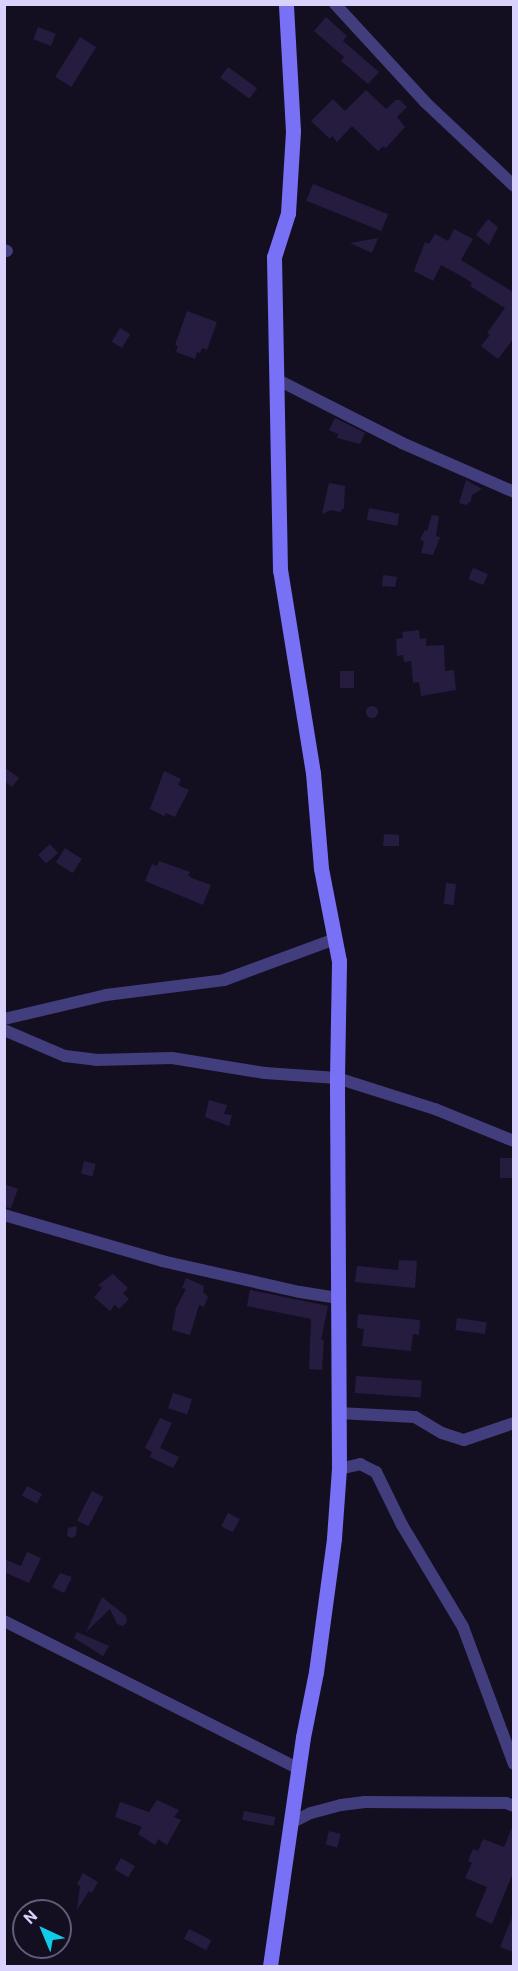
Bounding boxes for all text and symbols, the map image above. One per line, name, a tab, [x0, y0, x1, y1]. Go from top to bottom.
north arrow	[12, 1899, 72, 1959]
text: N	[20, 1906, 41, 1928]

